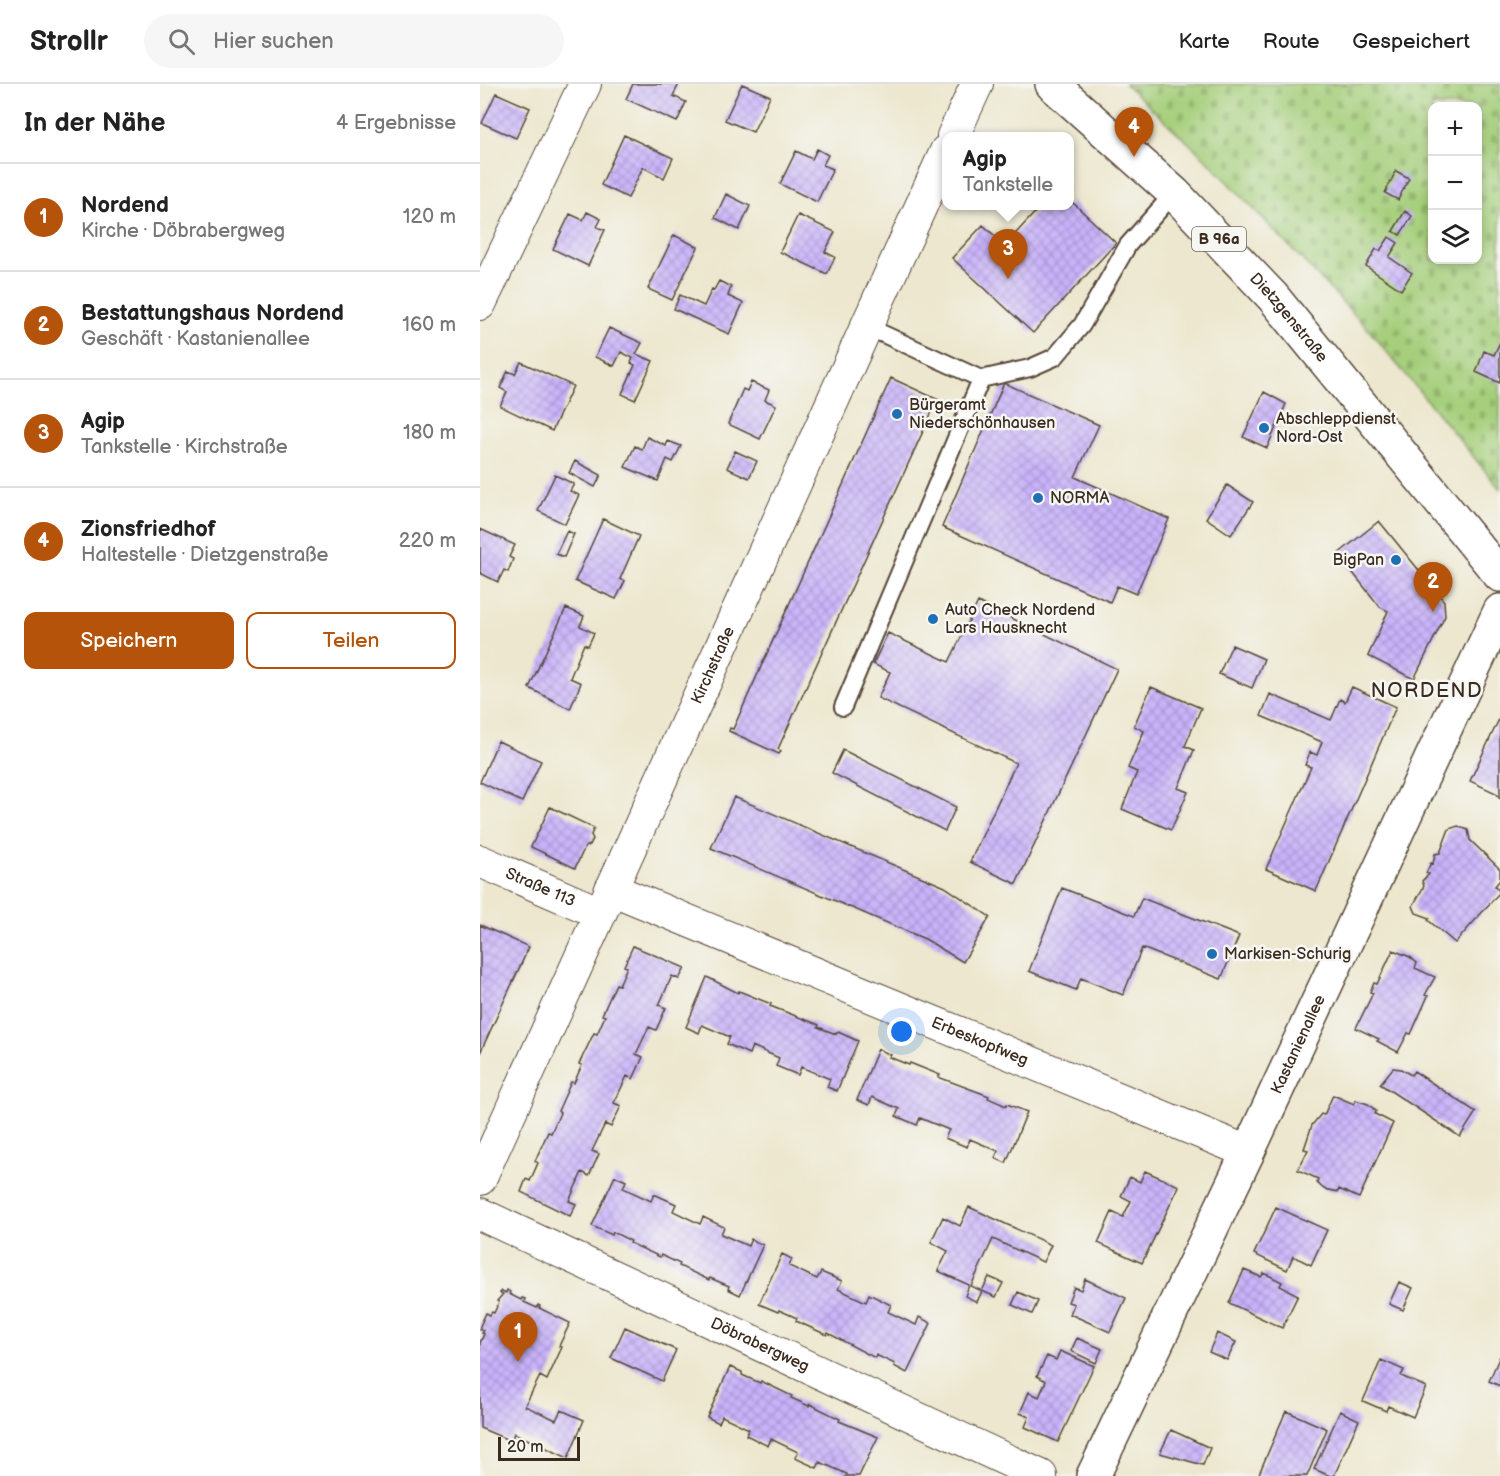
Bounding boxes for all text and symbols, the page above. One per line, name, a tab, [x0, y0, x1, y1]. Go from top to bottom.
search box	[144, 14, 564, 68]
text: Strollr	[30, 25, 108, 58]
icon: search	[165, 25, 198, 58]
text: Hier suchen	[213, 28, 334, 55]
text: Karte	[1178, 29, 1230, 54]
text: Route	[1263, 29, 1319, 54]
text: Gespeichert	[1352, 29, 1470, 54]
map controls	[1428, 102, 1482, 264]
button: +	[1428, 102, 1482, 156]
pin: 4	[1114, 107, 1154, 157]
text: In der Nähe	[24, 108, 166, 139]
text: 4 Ergebnisse	[336, 111, 456, 135]
popup	[942, 132, 1074, 210]
text: Agip	[963, 146, 1007, 173]
button: −	[1428, 156, 1482, 210]
text: Tankstelle	[963, 173, 1053, 197]
text: Nordend	[81, 192, 169, 219]
text: 1	[39, 205, 48, 229]
text: 120 m	[403, 205, 456, 229]
button: layers	[1428, 210, 1482, 264]
text: Kirche · Döbrabergweg	[81, 219, 285, 243]
road number: B 96a	[1192, 227, 1246, 251]
pin: 3	[988, 230, 1028, 279]
street label: Dietzgenstraße	[1246, 269, 1332, 366]
text: Bestattungshaus Nordend	[81, 300, 344, 327]
text: 2	[38, 313, 49, 337]
text: 160 m	[402, 313, 456, 337]
text: Geschäft · Kastanienallee	[81, 327, 310, 351]
place label: Bürgeramt Niederschönhausen	[909, 396, 1055, 433]
marker: Bürgeramt Niederschönhausen	[890, 407, 904, 421]
text: Agip	[81, 408, 125, 435]
place label: Abschleppdienst Nord-Ost	[1276, 410, 1396, 447]
text: 3	[38, 421, 49, 445]
text: 180 m	[403, 421, 456, 445]
marker: Abschleppdienst Nord-Ost	[1257, 421, 1271, 435]
text: Tankstelle · Kirchstraße	[81, 435, 288, 459]
place label: NORMA	[1050, 489, 1109, 508]
marker: NORMA	[1031, 491, 1045, 505]
text: Zionsfriedhof	[81, 516, 216, 543]
text: 4	[38, 529, 49, 553]
text: 220 m	[399, 529, 456, 553]
text: Haltestelle · Dietzgenstraße	[81, 543, 328, 567]
place label: BigPan	[1333, 551, 1384, 570]
marker: BigPan	[1389, 553, 1403, 567]
pin: 2	[1414, 562, 1452, 612]
place label: Auto Check Nordend Lars Hausknecht	[945, 601, 1095, 638]
button: Speichern	[24, 612, 234, 669]
button: Teilen	[246, 612, 456, 669]
marker: Auto Check Nordend Lars Hausknecht	[926, 612, 940, 626]
street label: Kirchstraße	[687, 623, 739, 707]
district label: NORDEND	[1371, 679, 1483, 703]
street label: Straße 113	[503, 864, 579, 911]
place label: Markisen-Schurig	[1224, 945, 1351, 964]
marker: Markisen-Schurig	[1205, 947, 1219, 961]
street label: Kastanienallee	[1267, 991, 1330, 1097]
street label: Erbeskopfweg	[929, 1013, 1031, 1070]
your location	[887, 1017, 916, 1046]
pin: 1	[498, 1312, 537, 1362]
street label: Döbrabergweg	[708, 1314, 812, 1376]
scale bar	[498, 1434, 580, 1462]
text: 20 m	[507, 1438, 543, 1457]

